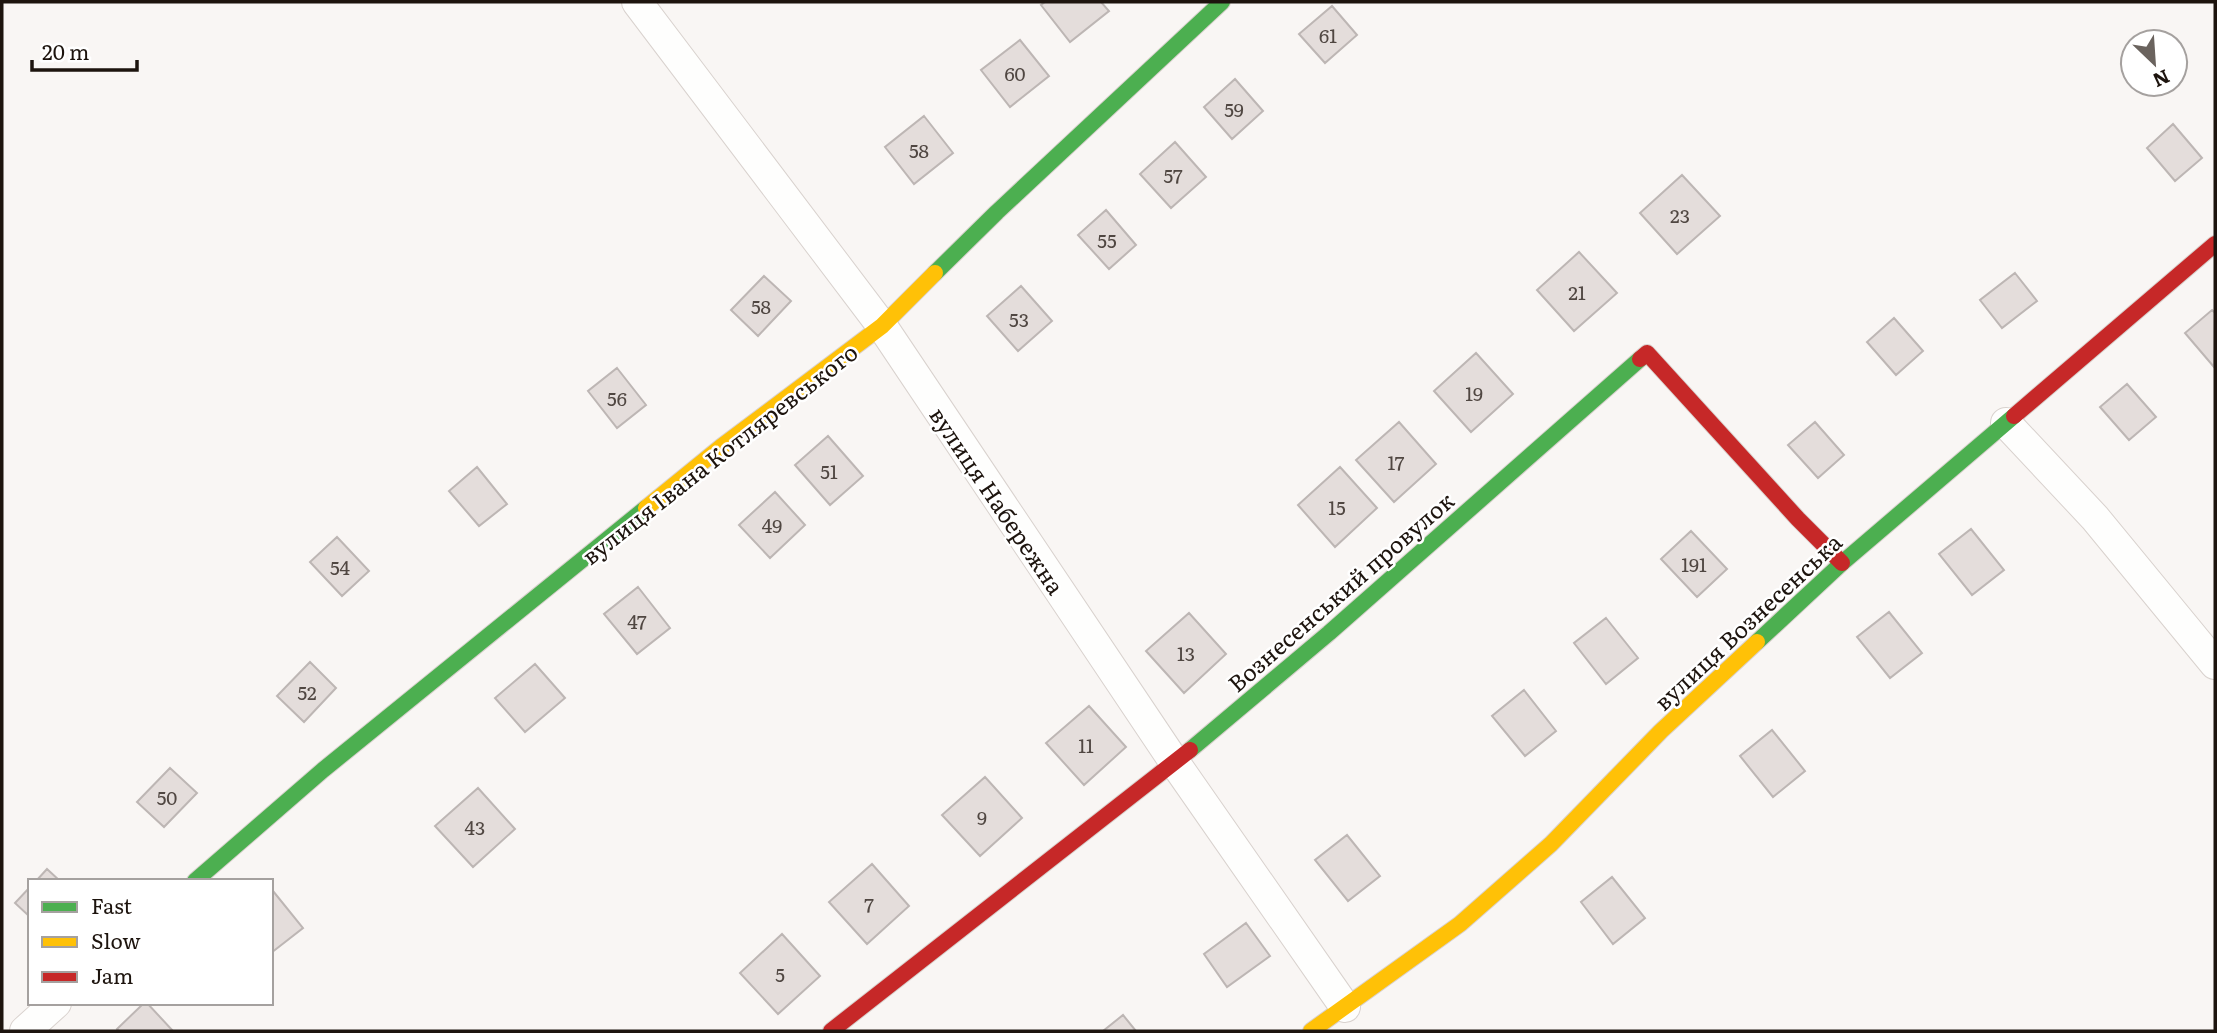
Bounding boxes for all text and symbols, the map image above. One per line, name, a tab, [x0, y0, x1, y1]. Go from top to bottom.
house number: 61	[1319, 21, 1337, 49]
scale bar	[32, 28, 136, 72]
north arrow	[2119, 28, 2189, 98]
text: 20 m	[42, 35, 89, 66]
house number: 60	[1004, 59, 1026, 87]
text: N	[2148, 63, 2175, 95]
house number: 59	[1224, 95, 1244, 123]
house number: 58	[909, 136, 929, 164]
house number: 57	[1163, 161, 1183, 189]
house number: 23	[1670, 201, 1690, 229]
house number: 55	[1097, 226, 1117, 254]
house number: 21	[1568, 278, 1586, 306]
house number: 58	[751, 292, 771, 320]
house number: 53	[1009, 305, 1029, 333]
street label: вулиця Івана Котляревського	[574, 334, 864, 572]
house number: 19	[1465, 379, 1483, 407]
house number: 56	[607, 384, 627, 412]
street label: вулиця Набережна	[922, 399, 1074, 601]
house number: 17	[1388, 448, 1405, 476]
house number: 51	[820, 457, 838, 485]
street label: Вознесенський провулок	[1219, 483, 1461, 699]
house number: 15	[1328, 493, 1346, 521]
house number: 49	[762, 511, 782, 539]
street label: вулиця Вознесенська	[1645, 524, 1849, 717]
house number: 191	[1681, 550, 1707, 578]
house number: 54	[330, 553, 351, 581]
house number: 47	[627, 607, 647, 635]
house number: 13	[1177, 639, 1195, 667]
house number: 52	[297, 678, 317, 706]
house number: 11	[1078, 731, 1094, 759]
house number: 50	[157, 783, 177, 811]
house number: 9	[977, 803, 987, 831]
house number: 43	[465, 813, 485, 841]
legend	[28, 879, 273, 1005]
text: Fast	[91, 889, 132, 920]
house number: 7	[864, 890, 874, 918]
text: Slow	[91, 924, 141, 955]
text: Jam	[91, 959, 133, 990]
house number: 5	[775, 960, 785, 988]

